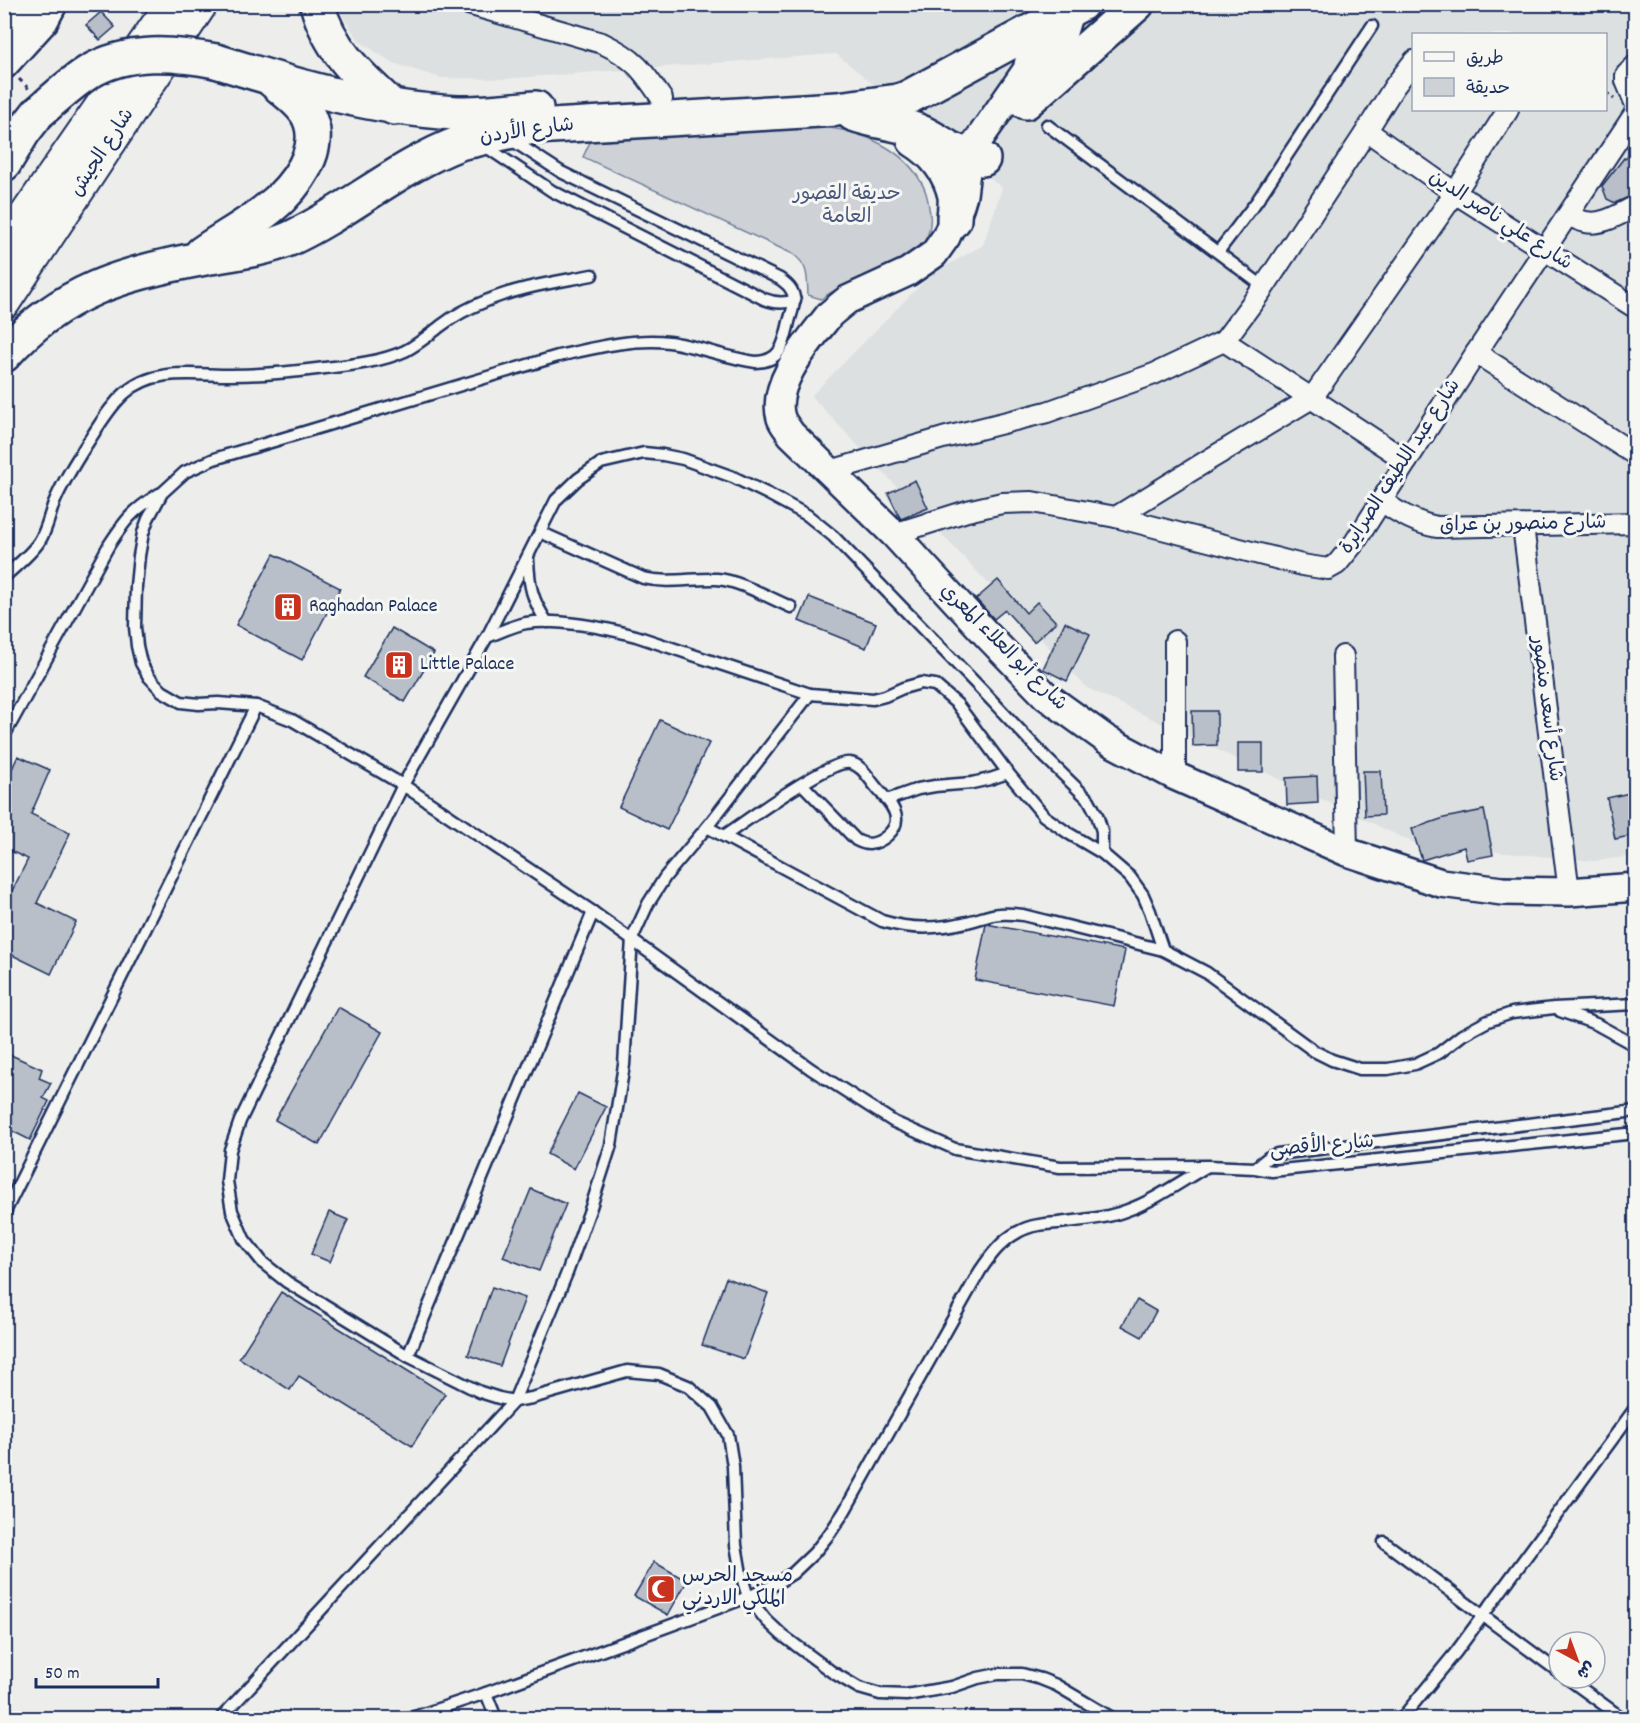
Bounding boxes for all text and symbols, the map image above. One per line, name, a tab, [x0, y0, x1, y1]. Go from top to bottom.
legend	[1412, 33, 1607, 111]
text: طريق	[1466, 47, 1504, 72]
text: حديقة	[1466, 77, 1510, 102]
street label: شارع الجيش	[64, 103, 142, 203]
street label: شارع الأردن	[478, 110, 576, 152]
street label: شارع علي ناصر الدين	[1422, 164, 1577, 279]
park label: حديقة القصور العامة	[791, 181, 901, 232]
street label: شارع عبد اللطيف الصرايرة	[1334, 374, 1468, 560]
street label: شارع منصور بن عراق	[1439, 510, 1607, 540]
street label: شارع أبو العلاء المعري	[933, 578, 1073, 718]
building icon: Raghadan Palace	[272, 591, 304, 623]
place label: Raghadan Palace	[309, 593, 438, 621]
street label: شارع أسعد منصور	[1523, 633, 1569, 783]
building icon: Little Palace	[383, 649, 415, 681]
place label: Little Palace	[420, 651, 514, 679]
street label: شارع الأقصى	[1268, 1126, 1375, 1166]
place label: مسجد الحرس الملكي الاردني	[682, 1563, 793, 1615]
mosque icon: مسجد الحرس الملكي الاردني	[645, 1573, 677, 1605]
north arrow	[1547, 1630, 1607, 1690]
scale bar	[36, 1651, 158, 1689]
text: ش	[1571, 1655, 1599, 1684]
text: 50 m	[45, 1662, 80, 1687]

